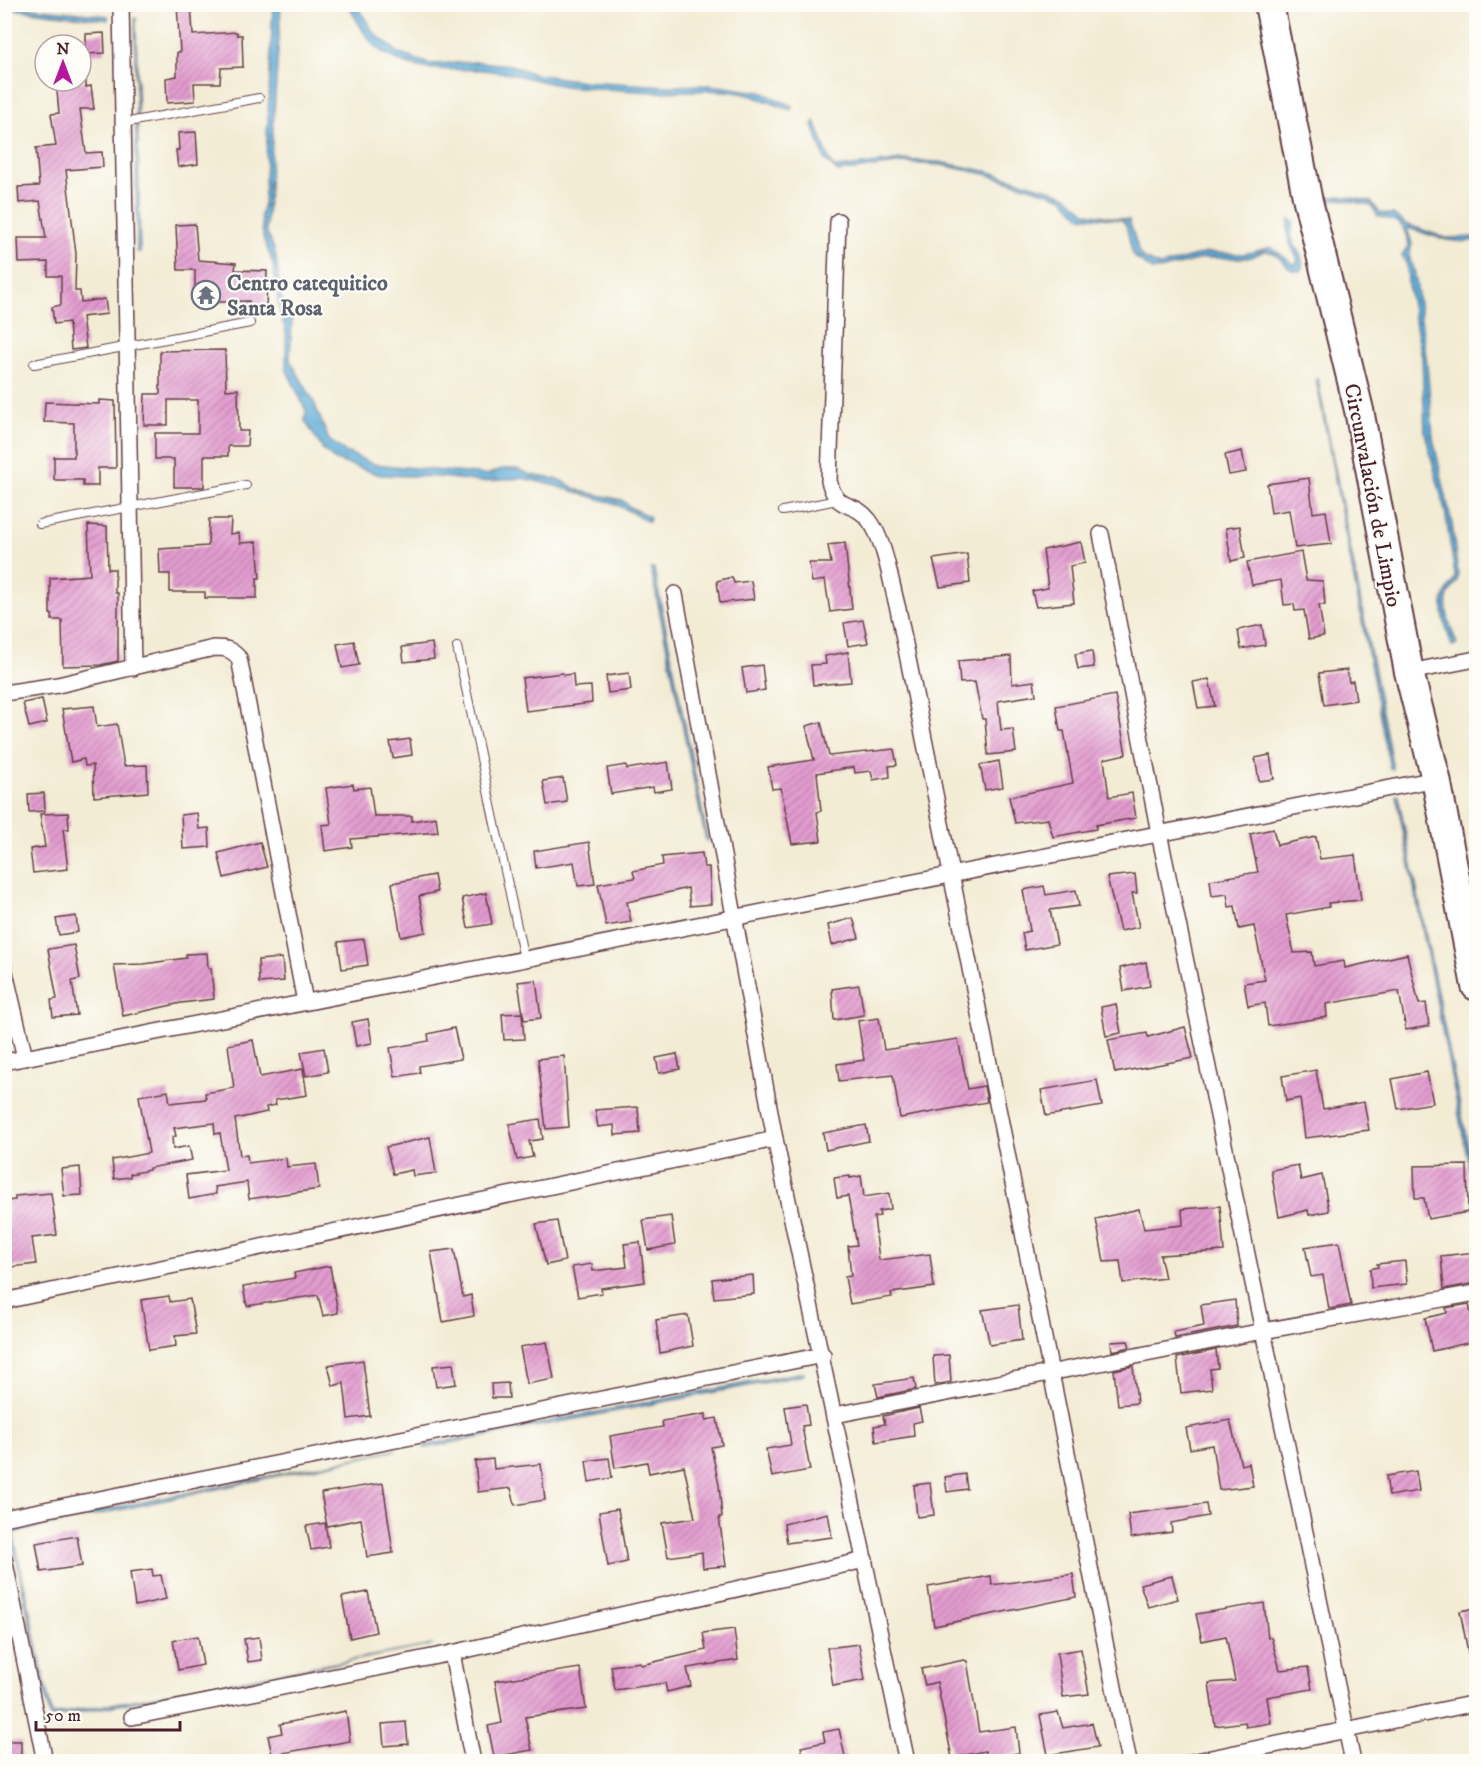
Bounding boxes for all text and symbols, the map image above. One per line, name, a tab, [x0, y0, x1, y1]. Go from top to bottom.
north arrow	[33, 33, 93, 93]
text: N	[56, 39, 70, 59]
place label: Centro catequitico Santa Rosa	[227, 270, 388, 322]
temple icon: Centro catequitico Santa Rosa	[190, 279, 222, 311]
street label: Circunvalación de Limpio	[1338, 381, 1407, 609]
scale bar	[36, 1694, 180, 1732]
text: 50 m	[45, 1705, 81, 1727]

